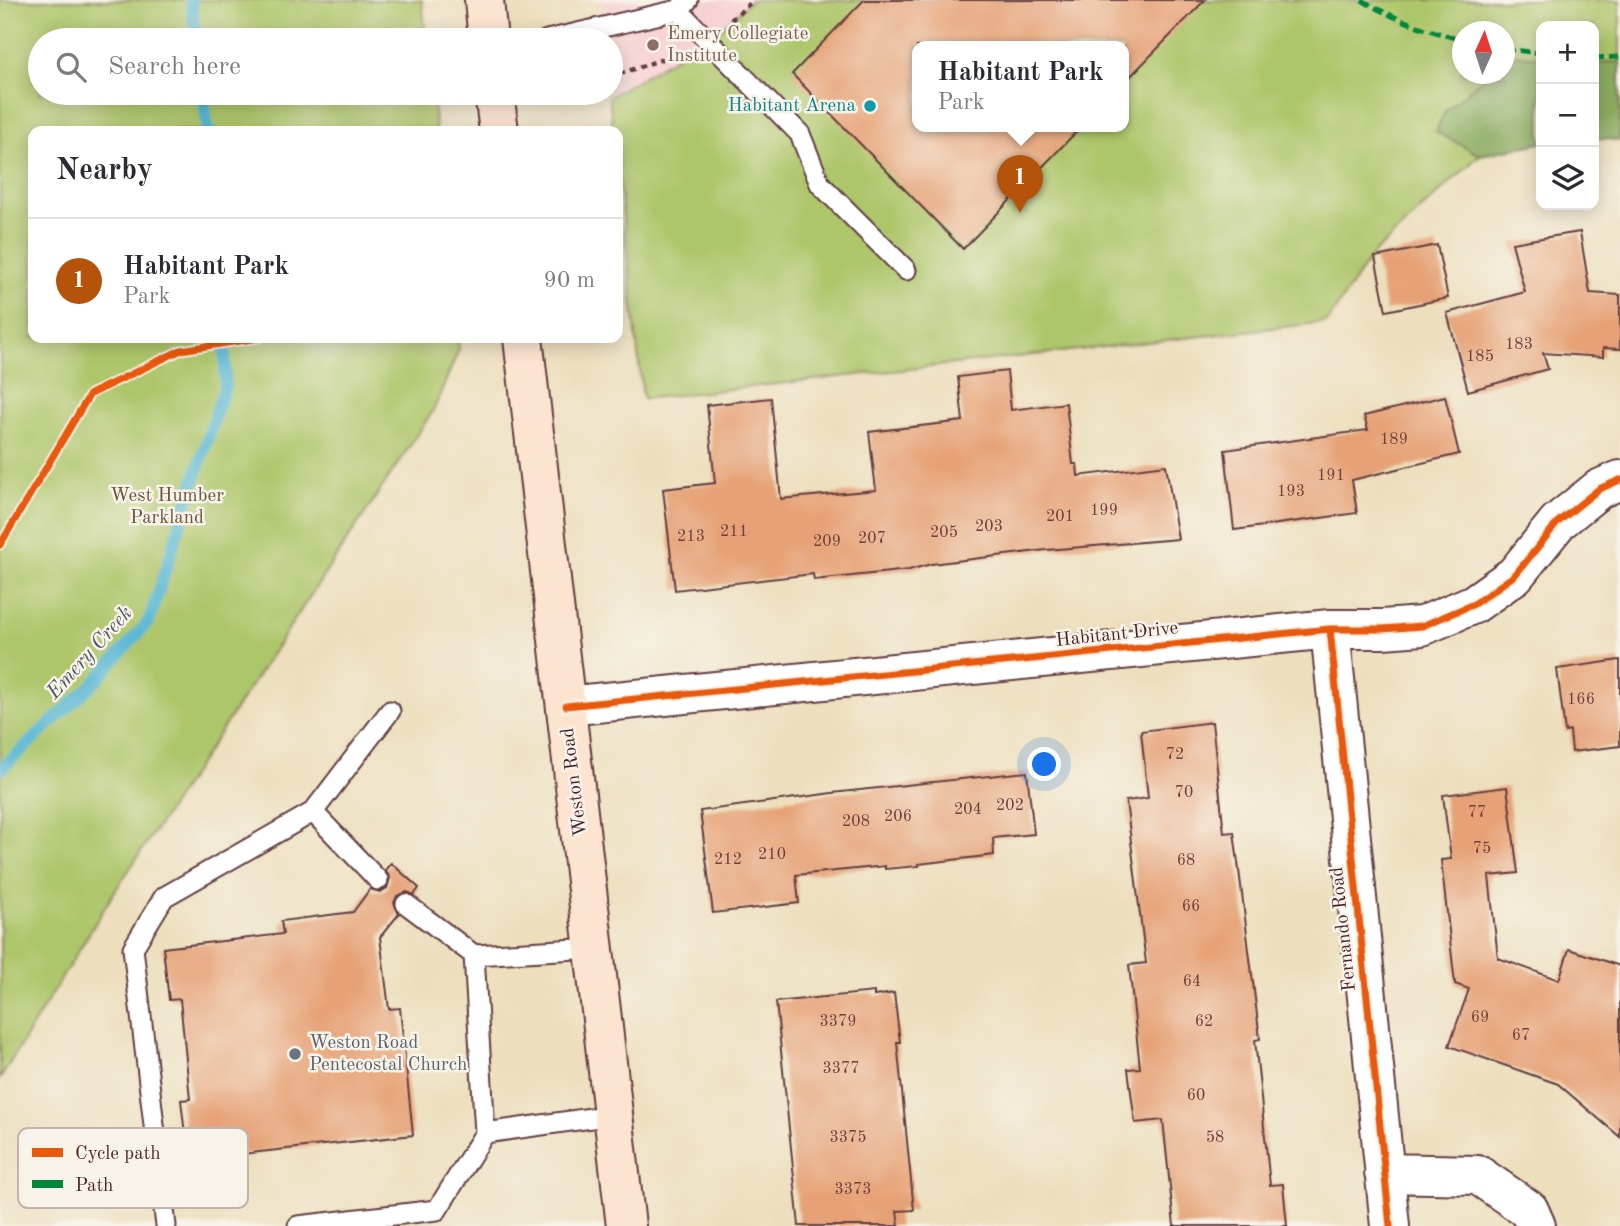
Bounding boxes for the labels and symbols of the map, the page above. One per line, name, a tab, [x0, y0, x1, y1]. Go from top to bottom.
north arrow	[1452, 21, 1515, 84]
place label: Emery Collegiate Institute	[667, 25, 808, 66]
marker: Emery Collegiate Institute	[645, 37, 661, 53]
place label: Habitant Arena	[728, 97, 857, 116]
marker: Habitant Arena	[862, 98, 878, 114]
pin: 1	[997, 155, 1043, 213]
house number: 183	[1505, 337, 1533, 353]
house number: 185	[1466, 349, 1494, 365]
house number: 189	[1380, 432, 1408, 448]
house number: 191	[1317, 468, 1345, 484]
house number: 193	[1277, 484, 1305, 500]
park label: West Humber Parkland	[110, 487, 224, 528]
house number: 199	[1090, 503, 1118, 519]
house number: 201	[1046, 509, 1074, 525]
house number: 203	[975, 519, 1003, 535]
house number: 211	[720, 524, 748, 540]
house number: 205	[930, 525, 958, 541]
house number: 213	[677, 529, 705, 545]
house number: 207	[858, 531, 886, 547]
house number: 209	[813, 534, 841, 550]
water label: Emery Creek	[43, 603, 137, 704]
street label: Habitant Drive	[1055, 619, 1179, 651]
house number: 166	[1567, 692, 1595, 708]
street label: Weston Road	[559, 726, 591, 837]
your location	[1027, 747, 1061, 781]
house number: 72	[1166, 747, 1184, 763]
house number: 70	[1175, 785, 1193, 801]
house number: 202	[996, 798, 1024, 814]
house number: 204	[954, 802, 982, 818]
house number: 77	[1468, 805, 1486, 821]
house number: 206	[884, 809, 912, 825]
house number: 208	[842, 814, 870, 830]
house number: 75	[1473, 841, 1491, 857]
house number: 210	[758, 847, 786, 863]
house number: 212	[714, 852, 742, 868]
house number: 68	[1177, 853, 1195, 869]
street label: Fernando Road	[1328, 866, 1360, 992]
house number: 66	[1182, 899, 1200, 915]
house number: 64	[1183, 974, 1201, 990]
house number: 69	[1471, 1010, 1489, 1026]
house number: 3379	[819, 1014, 857, 1030]
house number: 62	[1195, 1014, 1213, 1030]
house number: 67	[1512, 1028, 1530, 1044]
place label: Weston Road Pentecostal Church	[309, 1034, 467, 1075]
marker: Weston Road Pentecostal Church	[287, 1046, 303, 1062]
house number: 3377	[822, 1061, 860, 1077]
house number: 60	[1187, 1088, 1205, 1104]
legend	[18, 1128, 248, 1208]
house number: 3375	[829, 1130, 867, 1146]
house number: 58	[1206, 1130, 1224, 1146]
text: Cycle path	[75, 1145, 161, 1164]
text: Path	[75, 1177, 113, 1196]
house number: 3373	[834, 1182, 872, 1198]

